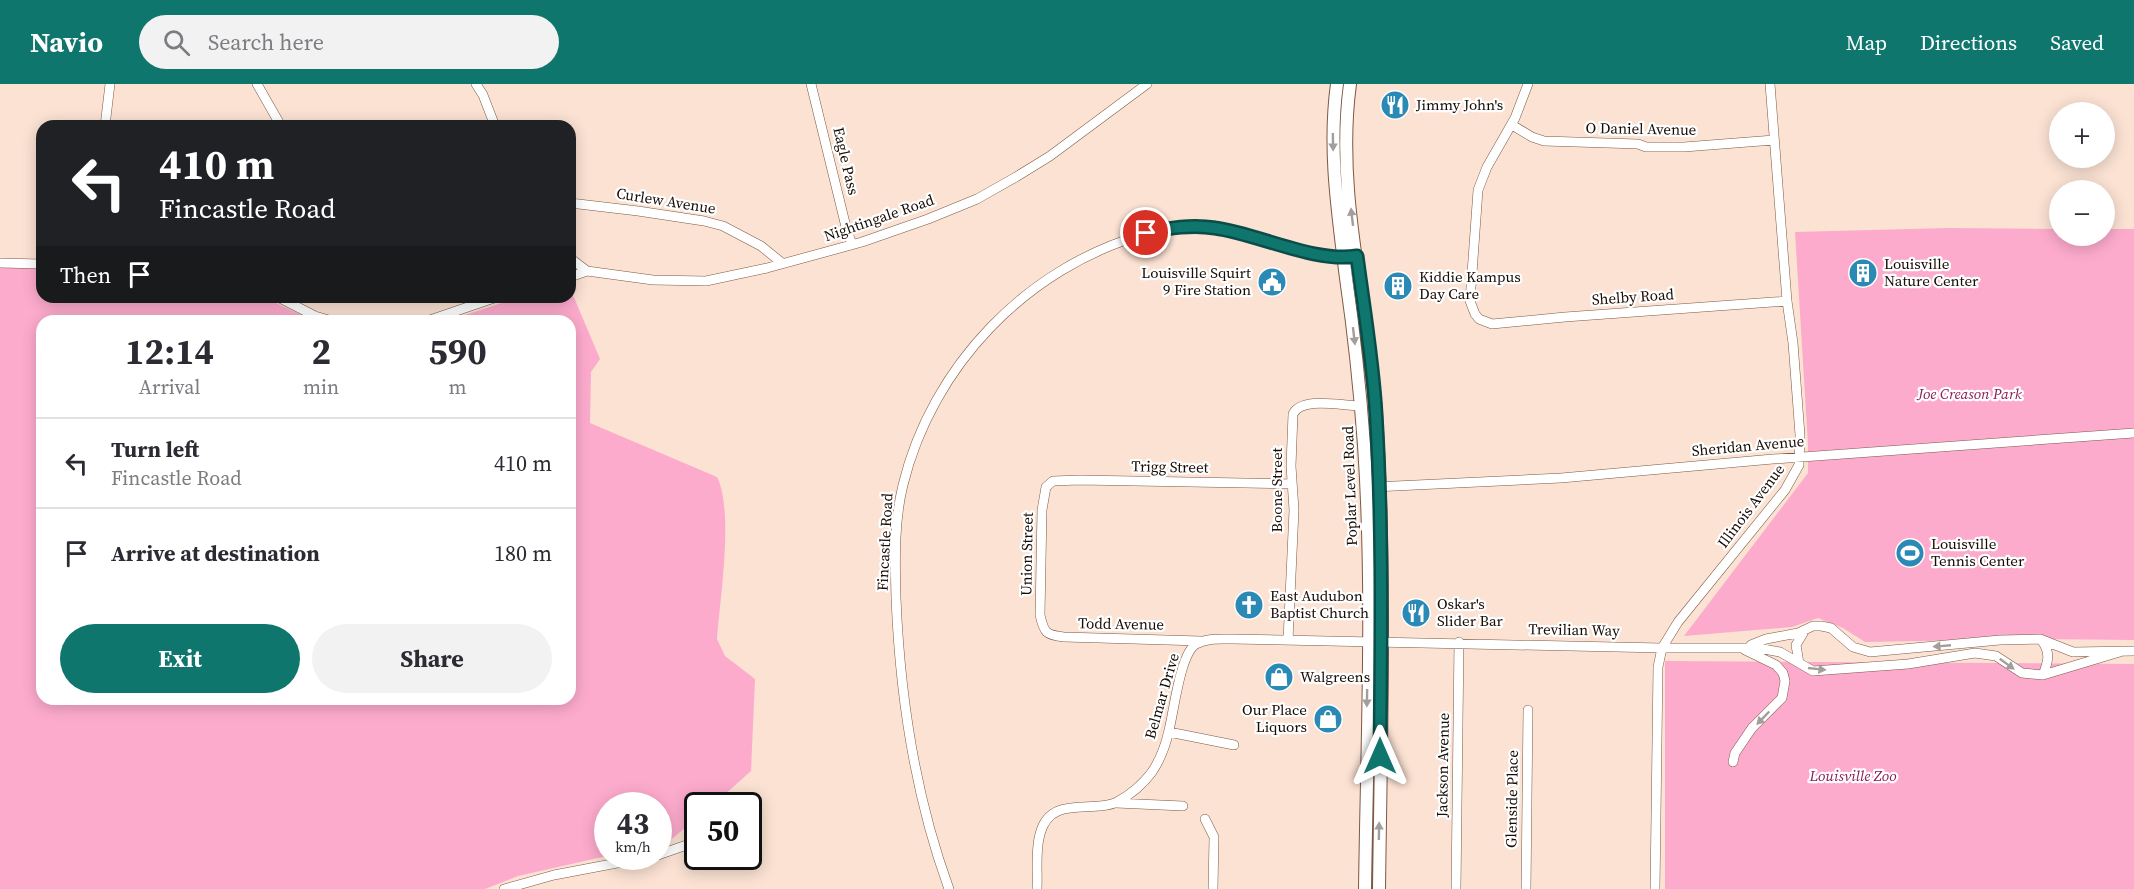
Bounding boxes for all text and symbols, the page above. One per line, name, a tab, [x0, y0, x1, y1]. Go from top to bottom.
search box	[139, 15, 559, 69]
text: Navio	[30, 23, 103, 61]
icon: search	[160, 26, 193, 59]
text: Search here	[208, 27, 324, 57]
text: Map	[1846, 28, 1887, 57]
text: Directions	[1920, 28, 2017, 57]
text: Saved	[2050, 28, 2104, 57]
restaurant icon: Jimmy John's	[1379, 89, 1411, 121]
place label: Jimmy John's	[1415, 94, 1503, 115]
map controls	[2049, 102, 2115, 246]
button: +	[2049, 102, 2115, 168]
street label: O Daniel Avenue	[1586, 117, 1697, 140]
street label: Eagle Pass	[828, 125, 865, 197]
one-way arrow	[1328, 133, 1338, 152]
text: 410 m	[159, 135, 274, 193]
icon: left	[60, 144, 138, 222]
button: −	[2049, 180, 2115, 246]
street label: Curlew Avenue	[615, 182, 718, 219]
street label: Nightingale Road	[821, 189, 937, 246]
text: Fincastle Road	[159, 190, 335, 227]
pin	[1120, 207, 1171, 258]
one-way arrow	[1347, 208, 1357, 227]
icon: arrive	[1129, 216, 1162, 249]
place label: Louisville Nature Center	[1884, 253, 1979, 291]
building icon: Louisville Nature Center	[1847, 257, 1879, 289]
icon: arrive	[123, 258, 156, 291]
text: Then	[60, 260, 111, 290]
place label: Louisville Squirt 9 Fire Station	[1141, 262, 1251, 300]
public building icon: Louisville Squirt 9 Fire Station	[1256, 266, 1288, 298]
place label: Kiddie Kampus Day Care	[1419, 266, 1521, 304]
building icon: Kiddie Kampus Day Care	[1382, 270, 1414, 302]
street label: Shelby Road	[1591, 283, 1675, 310]
text: 12:14	[125, 327, 214, 376]
text: 2	[311, 327, 331, 376]
text: 590	[428, 327, 487, 376]
one-way arrow	[1349, 327, 1358, 346]
text: Arrival	[139, 373, 200, 401]
text: min	[303, 373, 339, 401]
text: m	[449, 373, 467, 401]
park label: Joe Creason Park	[1916, 383, 2023, 404]
street label: Poplar Level Road	[1337, 425, 1362, 546]
street label: Sheridan Avenue	[1691, 430, 1805, 461]
text: Turn left	[111, 434, 199, 464]
icon: left	[60, 447, 93, 480]
street label: Boone Street	[1266, 447, 1287, 532]
text: 410 m	[494, 448, 552, 478]
street label: Trigg Street	[1131, 455, 1209, 478]
street label: Illinois Avenue	[1712, 459, 1789, 552]
text: Fincastle Road	[111, 464, 242, 492]
street label: Fincastle Road	[871, 492, 898, 591]
street label: Union Street	[1015, 512, 1038, 596]
place label: Louisville Tennis Center	[1931, 533, 2025, 571]
icon: arrive	[60, 537, 93, 570]
sports icon: Louisville Tennis Center	[1894, 537, 1926, 569]
text: Arrive at destination	[111, 538, 320, 568]
text: 180 m	[494, 538, 552, 568]
place label: East Audubon Baptist Church	[1270, 585, 1369, 623]
church icon: East Audubon Baptist Church	[1233, 589, 1265, 621]
place label: Oskar's Slider Bar	[1437, 593, 1503, 631]
restaurant icon: Oskar's Slider Bar	[1400, 597, 1432, 629]
street label: Todd Avenue	[1078, 612, 1165, 635]
street label: Trevilian Way	[1528, 618, 1620, 641]
button: Exit	[60, 624, 300, 693]
button: Share	[312, 624, 552, 693]
one-way arrow	[1932, 641, 1951, 651]
street label: Belmar Drive	[1139, 650, 1184, 741]
one-way arrow	[1999, 658, 2015, 670]
shop icon: Walgreens	[1263, 661, 1295, 693]
one-way arrow	[1808, 664, 1827, 674]
place label: Walgreens	[1300, 666, 1370, 687]
one-way arrow	[1362, 689, 1372, 708]
place label: Our Place Liquors	[1242, 699, 1307, 737]
shop icon: Our Place Liquors	[1312, 703, 1344, 735]
one-way arrow	[1756, 710, 1770, 725]
street label: Jackson Avenue	[1431, 712, 1454, 818]
position arrow	[1348, 724, 1412, 788]
street label: Glenside Place	[1500, 750, 1523, 848]
park label: Louisville Zoo	[1809, 765, 1896, 786]
speed limit sign: 50	[684, 792, 762, 870]
text: 43	[617, 803, 649, 844]
one-way arrow	[1375, 821, 1384, 840]
text: km/h	[615, 836, 651, 857]

